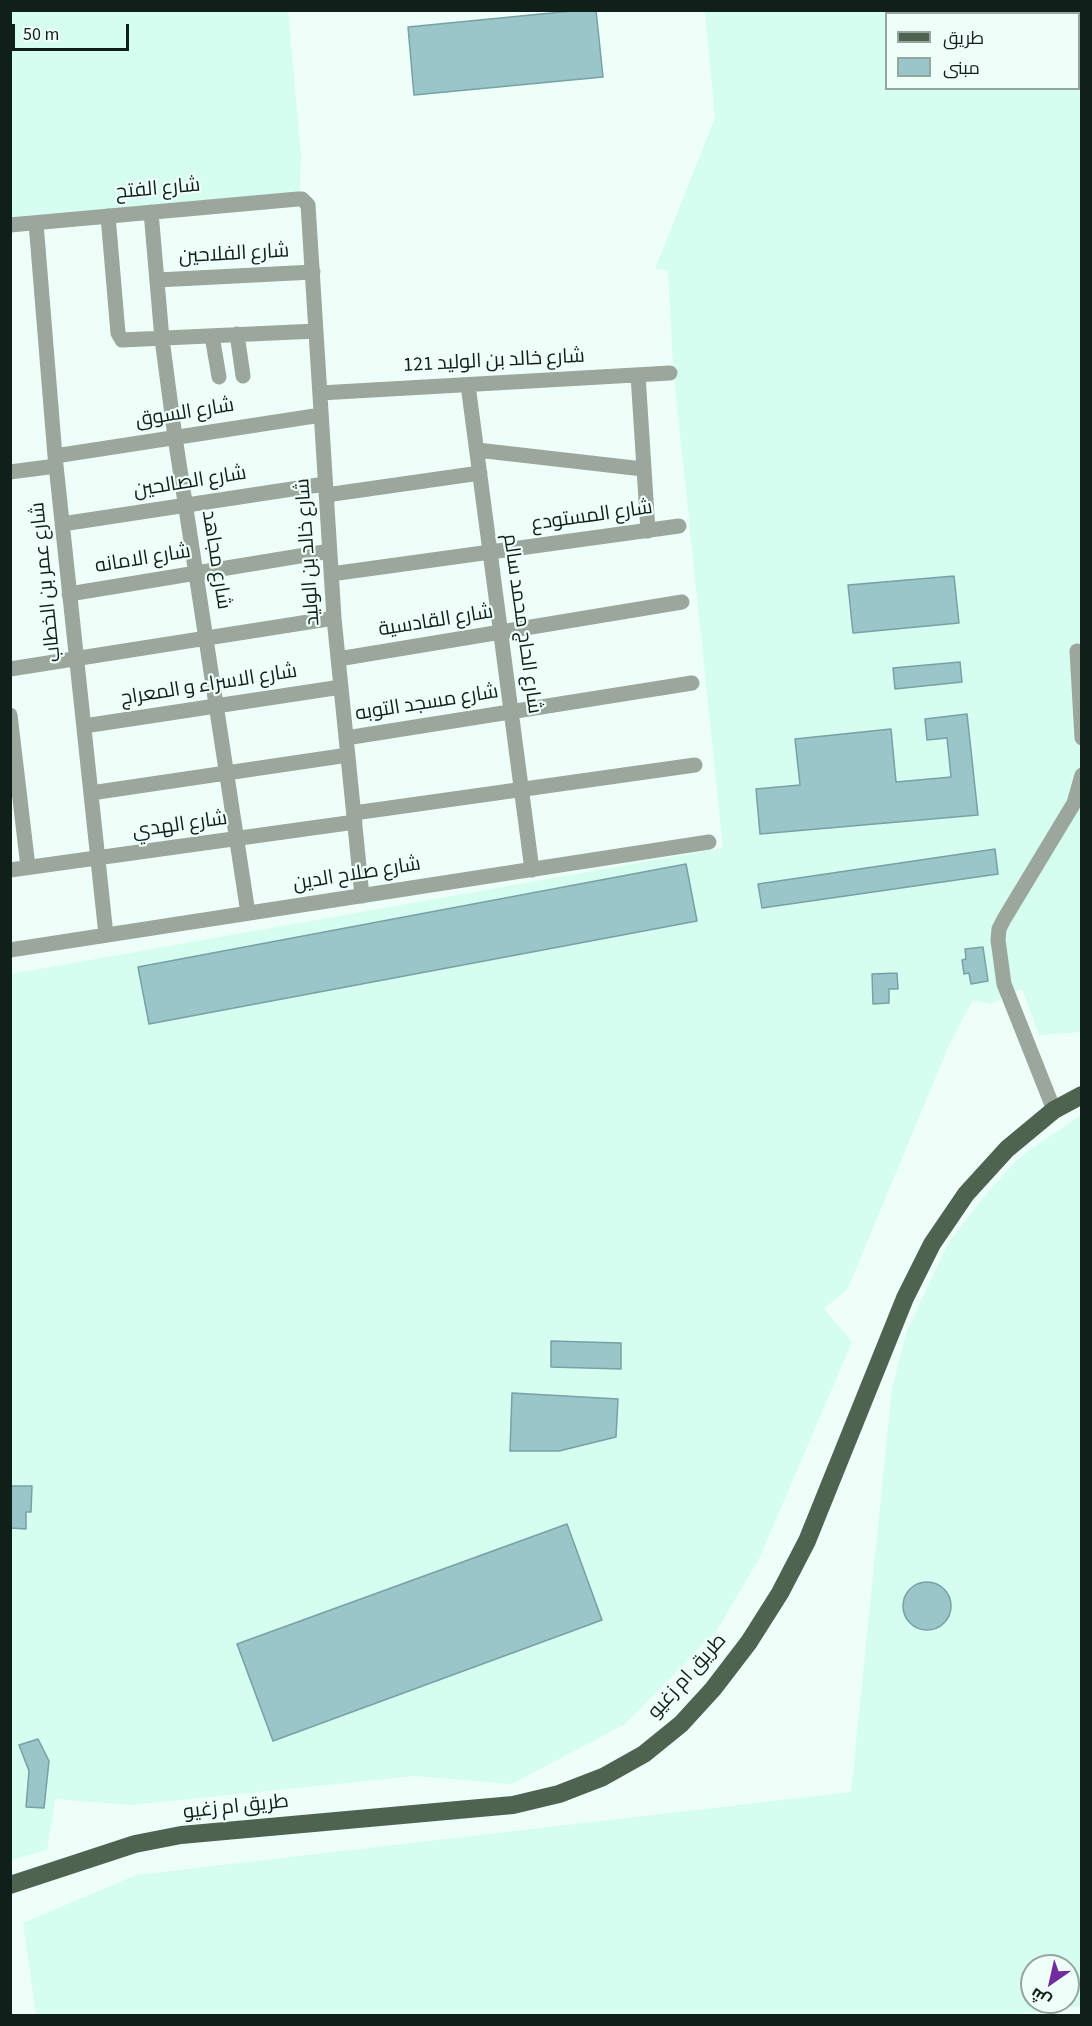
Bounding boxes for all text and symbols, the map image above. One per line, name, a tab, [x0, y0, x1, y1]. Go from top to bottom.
scale bar	[15, 12, 132, 50]
legend	[885, 12, 1080, 90]
text: 50 m	[23, 22, 59, 47]
text: طريق	[943, 26, 984, 51]
text: مبنى	[943, 56, 980, 81]
street label: شارع الفتح	[115, 174, 201, 206]
street label: شارع الفلاحين	[178, 240, 290, 270]
street label: شارع خالد بن الوليد 121	[403, 345, 585, 379]
street label: شارع السوق	[134, 394, 236, 434]
street label: شارع الصالحين	[132, 462, 248, 504]
street label: شارع خالد بن الوليد	[292, 477, 326, 627]
street label: شارع المستودع	[530, 497, 654, 537]
street label: شارع عمر بن الخطاب	[27, 501, 67, 663]
street label: شارع مجاهد	[195, 509, 235, 611]
street label: شارع الحاج محمد سالم	[496, 533, 546, 715]
street label: شارع الامانه	[93, 541, 193, 579]
street label: شارع القادسية	[377, 601, 495, 643]
street label: شارع الاسراء و المعراج	[119, 660, 299, 712]
street label: شارع مسجد التوبه	[354, 681, 500, 727]
street label: شارع الهدي	[131, 807, 229, 845]
street label: شارع صلاح الدين	[291, 853, 423, 897]
street label: طريق ام زغيو	[644, 1630, 732, 1724]
street label: طريق ام زغيو	[182, 1791, 290, 1825]
north arrow	[1020, 1954, 1080, 2014]
text: ش	[1026, 1982, 1056, 2012]

